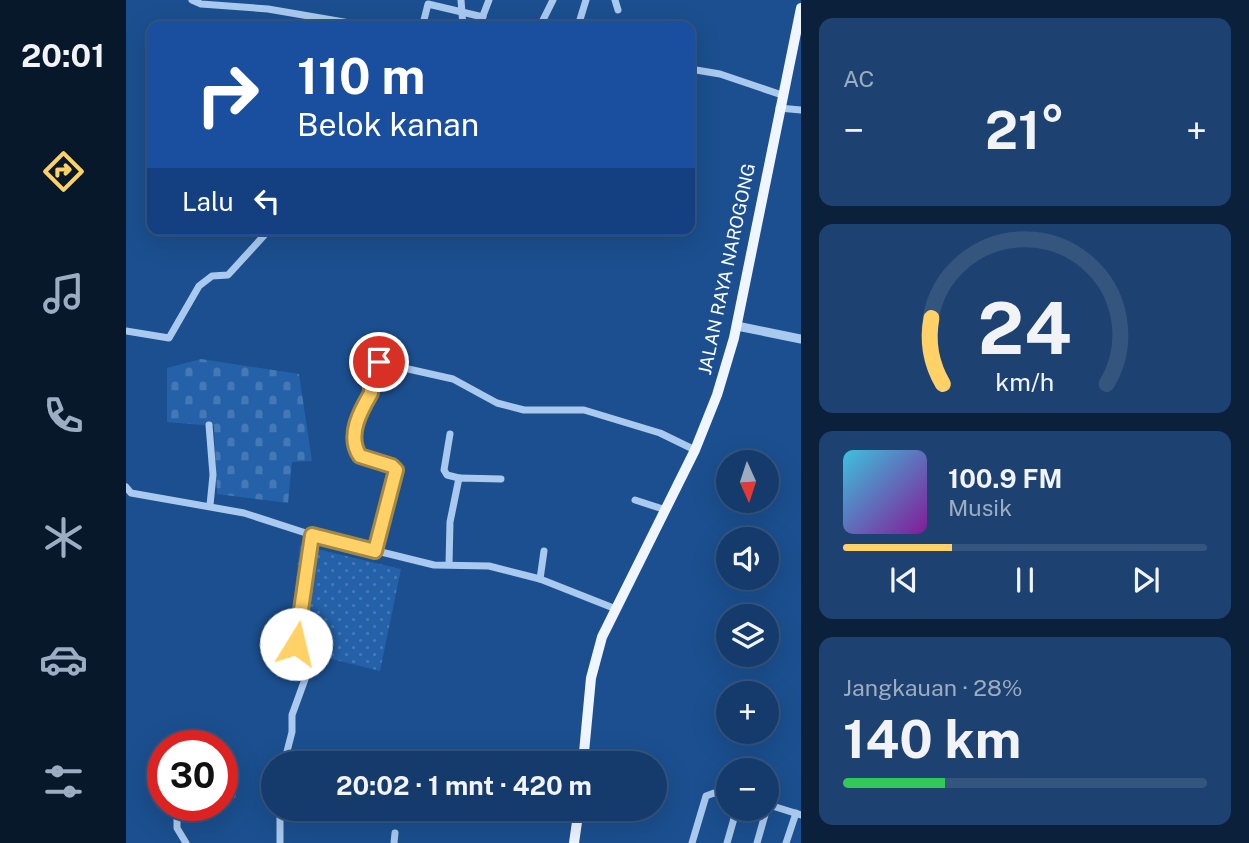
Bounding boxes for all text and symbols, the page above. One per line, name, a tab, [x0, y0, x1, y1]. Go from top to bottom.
text: 20:01	[21, 37, 105, 74]
text: 110 m	[297, 47, 425, 105]
icon: right	[182, 49, 273, 140]
text: AC	[843, 65, 874, 92]
text: 21°	[985, 100, 1065, 161]
text: Belok kanan	[297, 106, 479, 143]
text: −	[843, 108, 864, 153]
text: +	[1186, 108, 1207, 153]
icon: directions	[39, 147, 88, 196]
street label: JALAN RAYA NAROGONG	[694, 161, 759, 377]
icon: left	[248, 182, 286, 220]
text: Lalu	[182, 186, 234, 217]
icon: music	[39, 269, 88, 318]
text: 24	[978, 286, 1072, 371]
pin	[349, 332, 409, 392]
icon: arrive	[360, 343, 398, 381]
text: km/h	[996, 367, 1054, 397]
icon: phone	[39, 391, 88, 440]
north arrow	[716, 450, 779, 513]
map controls	[716, 450, 779, 821]
text: 100.9 FM	[948, 463, 1062, 494]
text: Musik	[948, 494, 1012, 521]
icon: climate	[39, 513, 88, 562]
button: sound	[716, 527, 779, 590]
icon: previous	[885, 561, 923, 599]
icon: pause	[1006, 561, 1044, 599]
icon: next	[1127, 561, 1165, 599]
button: layers	[716, 604, 779, 667]
position arrow	[259, 607, 333, 681]
icon: car	[39, 635, 88, 684]
text: Jangkauan · 28%	[843, 674, 1023, 701]
button: +	[716, 681, 779, 744]
text: 140 km	[843, 709, 1021, 770]
speed limit sign: 30	[147, 730, 238, 821]
icon: filters	[39, 757, 88, 806]
button: −	[716, 758, 779, 821]
text: 20:02 · 1 mnt · 420 m	[336, 770, 592, 801]

